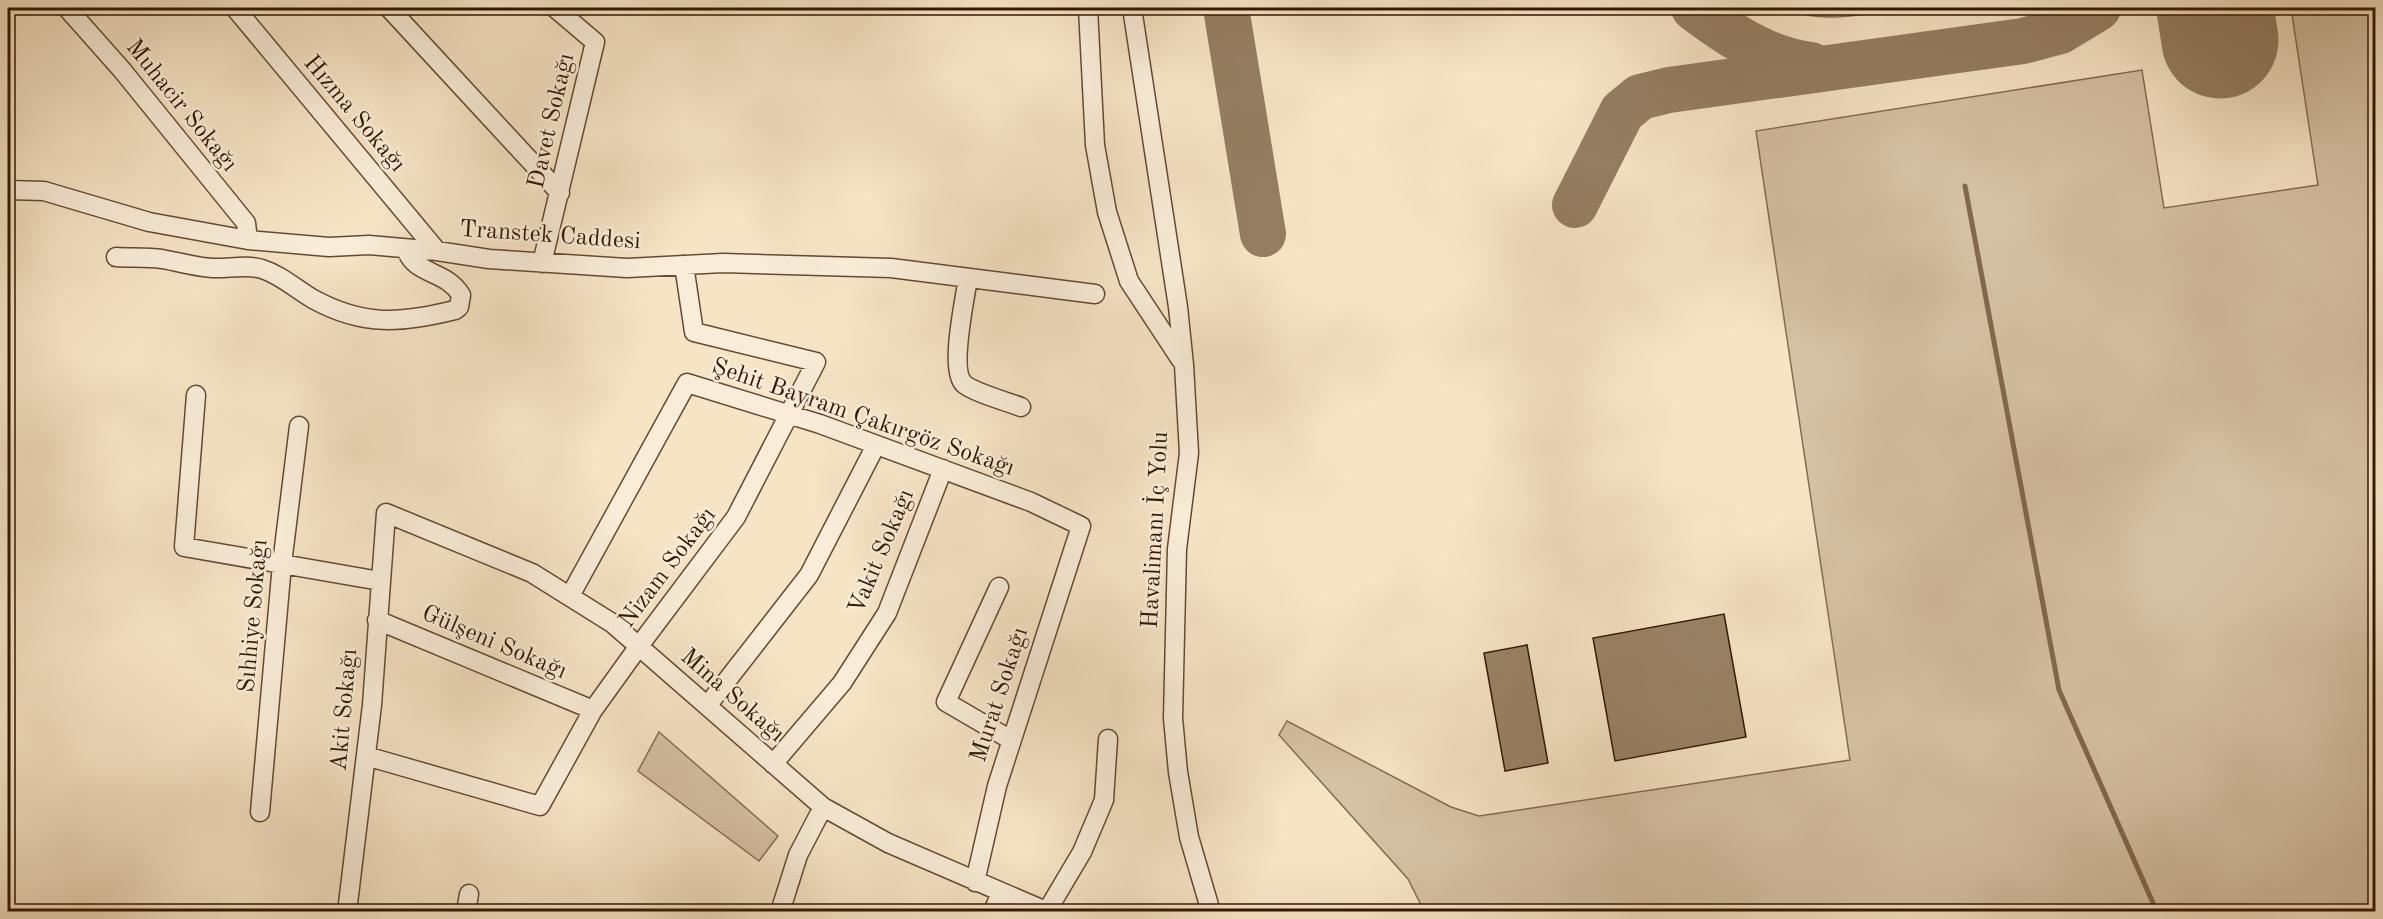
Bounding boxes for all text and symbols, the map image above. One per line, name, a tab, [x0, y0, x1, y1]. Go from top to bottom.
street label: Muhacir Sokağı	[121, 36, 241, 176]
street label: Hızma Sokağı	[298, 51, 410, 177]
street label: Davet Sokağı	[525, 51, 579, 191]
street label: Transtek Caddesi	[458, 218, 642, 254]
street label: Şehit Bayram Çakırgöz Sokağı	[709, 355, 1017, 481]
street label: Havalimanı İç Yolu	[1136, 430, 1173, 629]
street label: Vakit Sokağı	[845, 486, 919, 618]
street label: Nizam Sokağı	[615, 503, 721, 633]
street label: Sıhhiye Sokağı	[235, 538, 273, 694]
street label: Gülşeni Sokağı	[418, 602, 570, 684]
street label: Murat Sokağı	[967, 625, 1033, 765]
street label: Mina Sokağı	[676, 645, 788, 747]
street label: Akit Sokağı	[328, 648, 362, 772]

